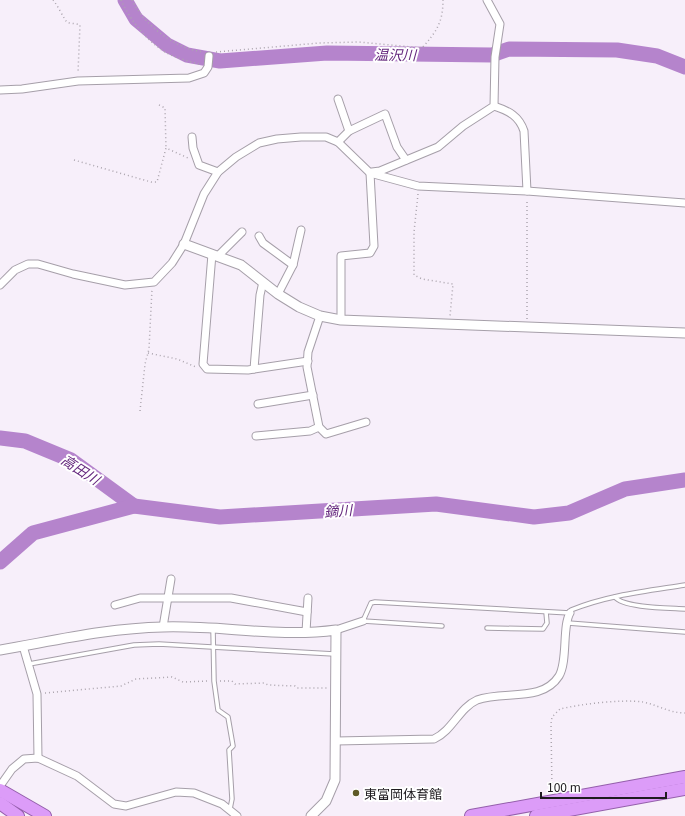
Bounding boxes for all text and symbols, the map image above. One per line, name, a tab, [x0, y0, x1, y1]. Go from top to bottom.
water label: 温沢川	[374, 44, 418, 64]
water label: 高田川	[58, 449, 106, 490]
water label: 鏑川	[323, 499, 355, 521]
scale bar	[541, 774, 666, 800]
text: 100 m	[547, 778, 581, 795]
place label: 東富岡体育館	[364, 784, 442, 803]
marker: 東富岡体育館	[351, 788, 361, 798]

